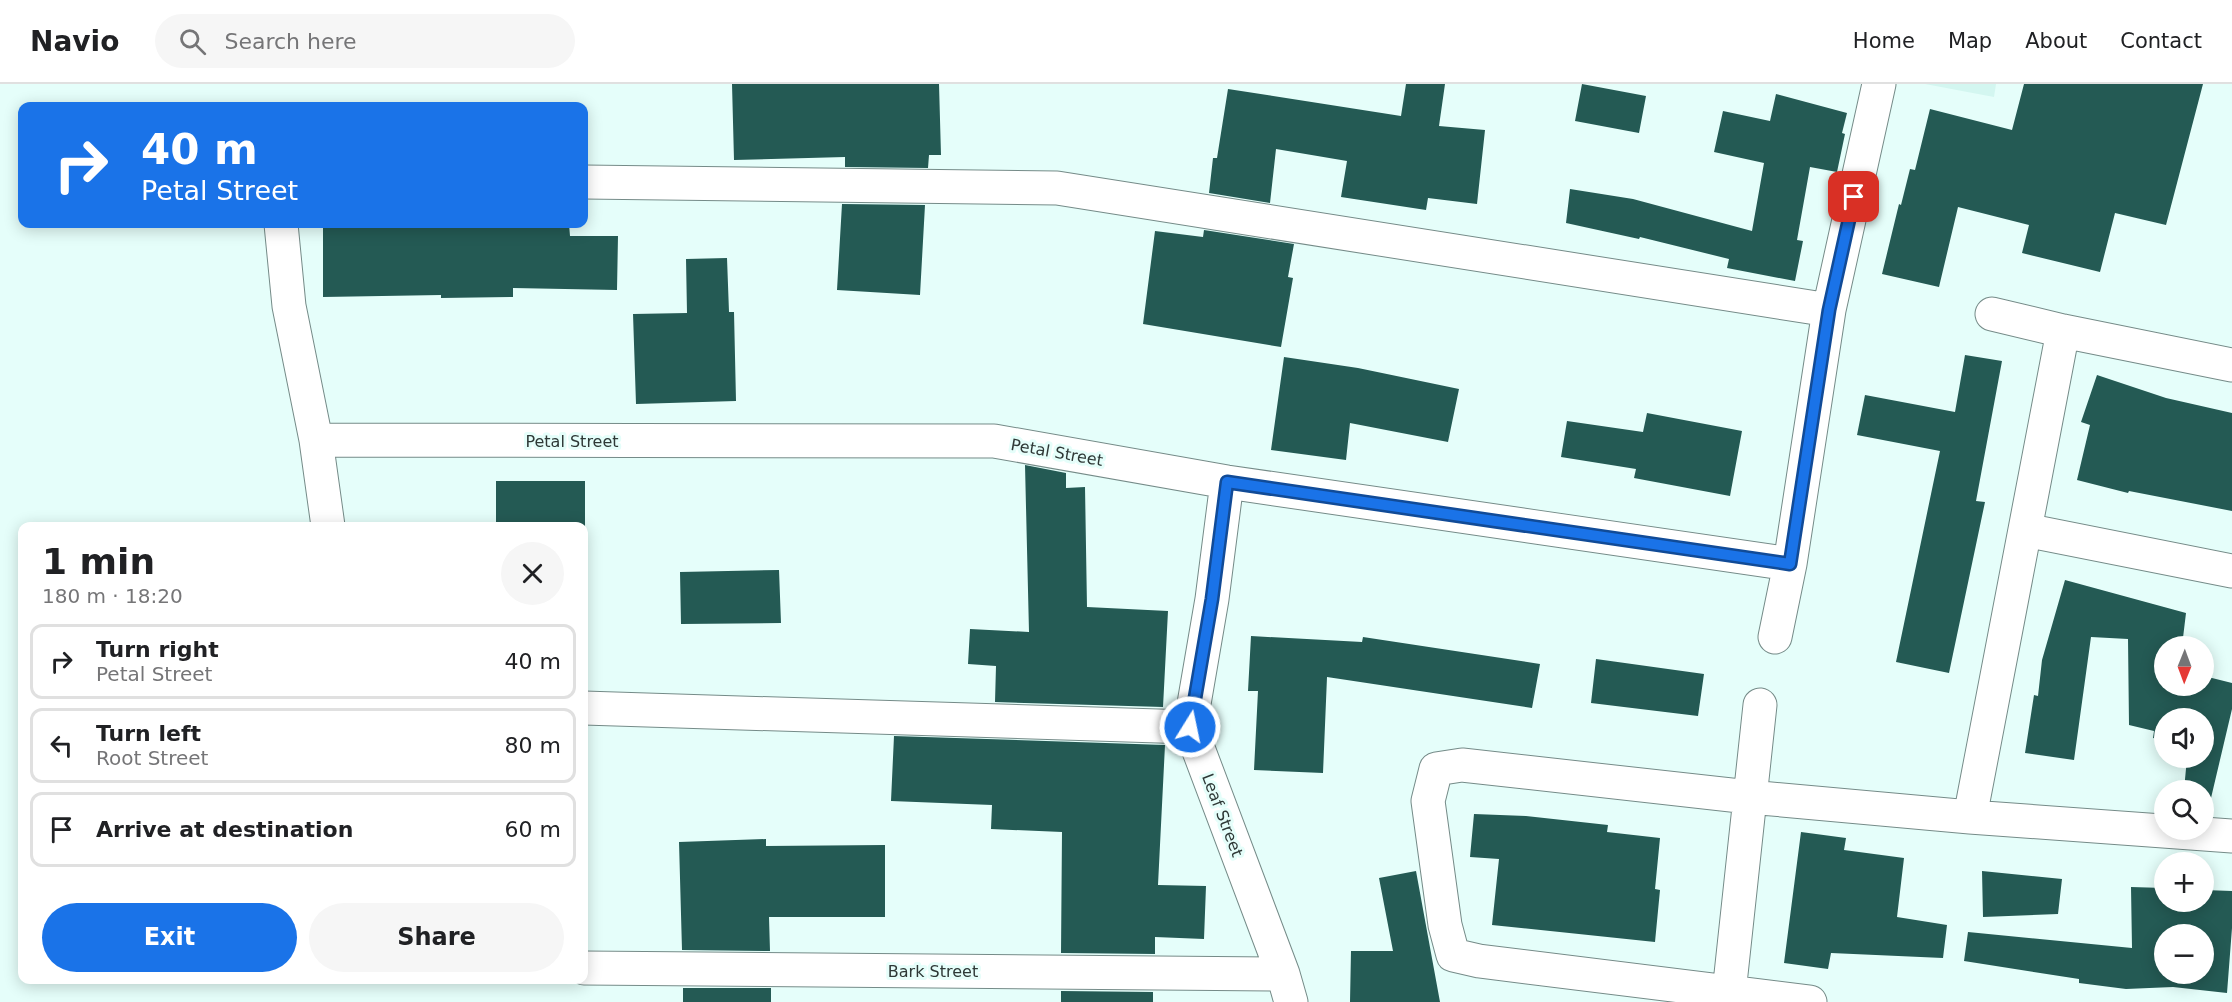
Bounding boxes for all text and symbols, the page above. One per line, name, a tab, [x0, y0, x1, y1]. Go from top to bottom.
search box	[155, 14, 575, 68]
text: Navio	[30, 25, 119, 58]
icon: search	[176, 25, 209, 58]
text: Search here	[224, 29, 357, 54]
text: Home	[1853, 29, 1915, 53]
text: Map	[1948, 29, 1992, 53]
text: About	[2025, 29, 2087, 53]
text: Contact	[2120, 29, 2202, 53]
text: 40 m	[141, 125, 258, 174]
icon: right	[42, 126, 120, 204]
pin	[1828, 171, 1879, 222]
text: Petal Street	[141, 175, 298, 206]
icon: arrive	[1837, 180, 1870, 213]
street label: Petal Street	[525, 432, 619, 451]
street label: Petal Street	[1009, 435, 1104, 470]
text: 1 min	[42, 541, 155, 582]
button: close	[501, 542, 564, 605]
text: 180 m · 18:20	[42, 584, 183, 608]
north arrow	[2154, 636, 2214, 696]
map controls	[2154, 636, 2214, 984]
text: Turn right	[96, 637, 219, 662]
icon: right	[45, 645, 78, 678]
text: 40 m	[505, 649, 561, 674]
text: Petal Street	[96, 662, 212, 686]
position arrow	[1158, 695, 1222, 759]
button: sound	[2154, 708, 2214, 768]
text: Turn left	[96, 721, 201, 746]
icon: left	[45, 729, 78, 762]
text: 80 m	[505, 733, 561, 758]
text: Root Street	[96, 746, 208, 770]
street label: Leaf Street	[1198, 771, 1247, 859]
button: search	[2154, 780, 2214, 840]
icon: arrive	[45, 813, 78, 846]
text: Arrive at destination	[96, 817, 353, 842]
text: 60 m	[505, 817, 561, 842]
button: +	[2154, 852, 2214, 912]
button: Exit	[42, 903, 297, 972]
button: Share	[309, 903, 564, 972]
button: −	[2154, 924, 2214, 984]
street label: Bark Street	[888, 962, 978, 981]

